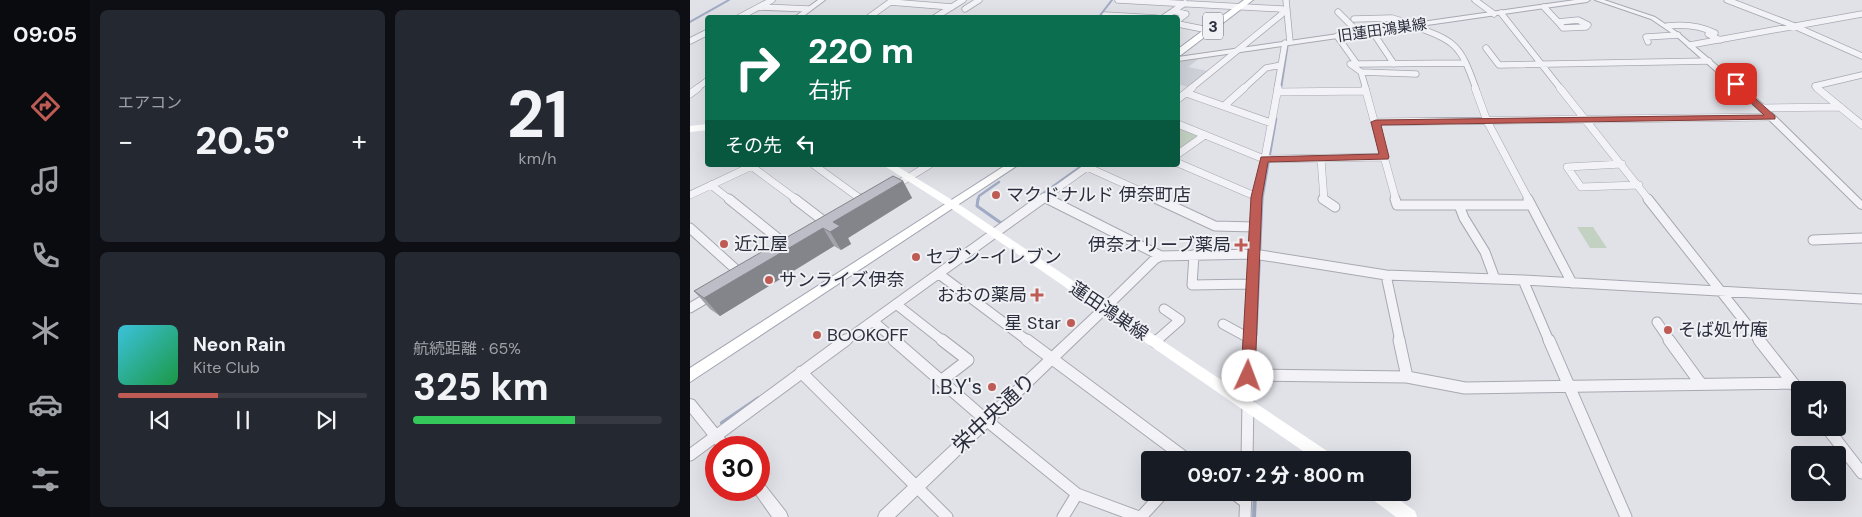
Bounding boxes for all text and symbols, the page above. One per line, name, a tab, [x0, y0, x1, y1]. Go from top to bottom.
road number: 3	[1203, 12, 1223, 40]
street label: 旧蓮田鴻巣線	[1336, 14, 1428, 46]
text: 09:05	[13, 20, 77, 49]
text: 220 m	[808, 28, 914, 74]
icon: right	[725, 35, 790, 100]
pin	[1715, 63, 1757, 105]
icon: arrive	[1722, 70, 1750, 98]
text: 21	[507, 73, 568, 157]
text: 右折	[808, 76, 852, 105]
icon: directions	[28, 89, 63, 124]
text: エアコン	[118, 92, 182, 113]
text: 20.5°	[195, 116, 290, 166]
text: −	[118, 123, 133, 160]
text: +	[352, 123, 367, 160]
icon: left	[792, 130, 820, 158]
text: その先	[725, 133, 782, 158]
text: km/h	[519, 148, 556, 169]
icon: music	[28, 163, 63, 198]
place label: マクドナルド 伊奈町店	[1006, 183, 1191, 207]
marker: マクドナルド 伊奈町店	[990, 189, 1002, 201]
place label: 近江屋	[734, 232, 788, 256]
place label: 伊奈オリーブ薬局	[1088, 233, 1231, 257]
icon: phone	[28, 238, 63, 273]
marker: 近江屋	[718, 238, 730, 250]
marker: 伊奈オリーブ薬局	[1235, 239, 1247, 251]
place label: セブン-イレブン	[926, 245, 1062, 269]
marker: セブン-イレブン	[910, 251, 922, 263]
place label: サンライズ伊奈	[779, 268, 904, 292]
marker: サンライズ伊奈	[763, 274, 775, 286]
street label: 蓮田鴻巣線	[1065, 276, 1153, 346]
place label: おおの薬局	[937, 283, 1027, 307]
marker: おおの薬局	[1031, 289, 1043, 301]
place label: 星 Star	[1004, 311, 1061, 335]
icon: climate	[28, 313, 63, 348]
marker: 星 Star	[1065, 317, 1077, 329]
place label: そば処竹庵	[1678, 318, 1768, 342]
place label: BOOKOFF	[827, 323, 909, 347]
marker: そば処竹庵	[1662, 324, 1674, 336]
marker: BOOKOFF	[811, 329, 823, 341]
text: Neon Rain	[193, 332, 286, 357]
text: 航続距離 · 65%	[413, 338, 521, 359]
position arrow	[1221, 349, 1273, 401]
text: Kite Club	[193, 357, 260, 378]
text: 325 km	[413, 362, 549, 412]
street label: 栄中央通り	[946, 367, 1042, 459]
place label: I.B.Y's	[931, 373, 982, 401]
marker: I.B.Y's	[986, 381, 998, 393]
map controls	[1791, 381, 1846, 501]
button: sound	[1791, 381, 1846, 436]
icon: car	[28, 387, 63, 422]
icon: previous	[146, 406, 174, 434]
icon: pause	[229, 406, 257, 434]
icon: next	[312, 406, 340, 434]
speed limit sign: 30	[705, 436, 770, 501]
button: search	[1791, 446, 1846, 501]
icon: filters	[28, 462, 63, 497]
text: 09:07 · 2 分 · 800 m	[1187, 463, 1365, 488]

